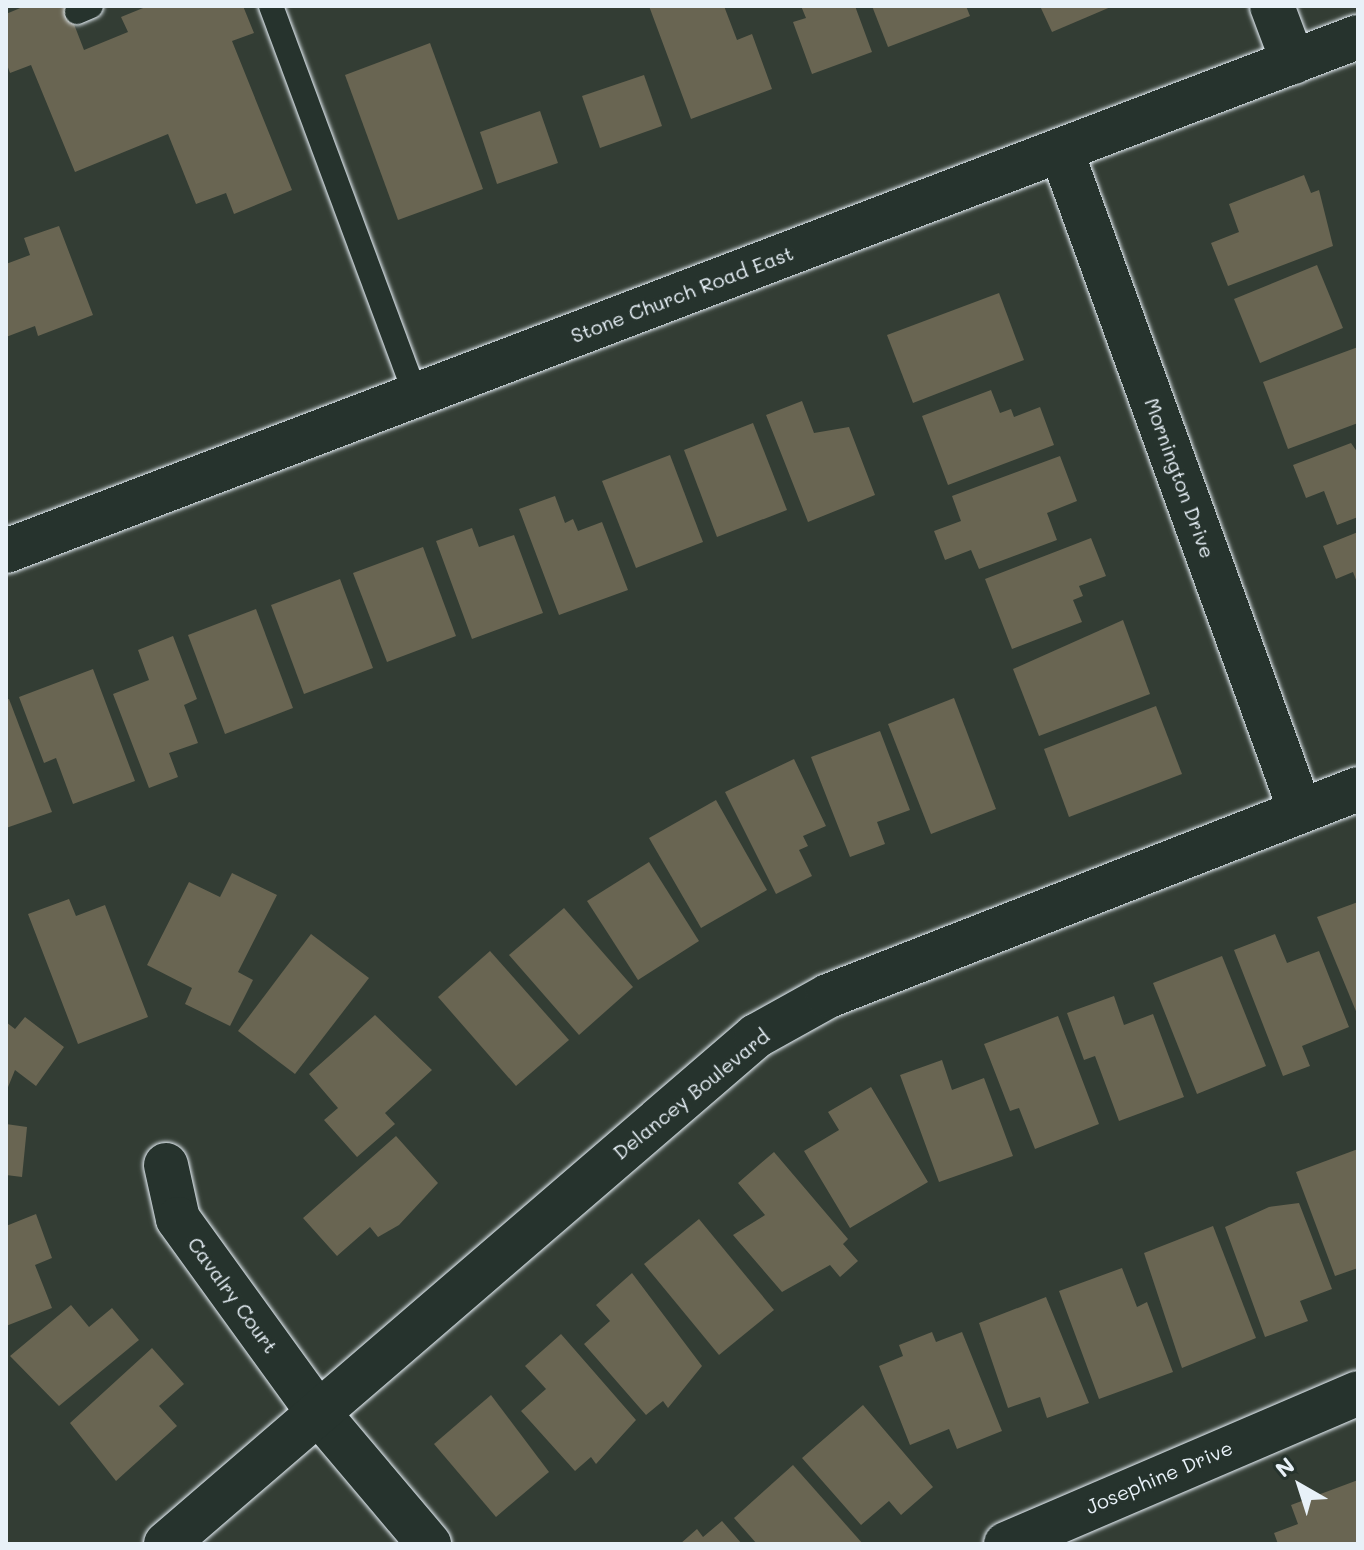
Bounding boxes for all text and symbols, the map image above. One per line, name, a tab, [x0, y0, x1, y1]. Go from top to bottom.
street label: Stone Church Road East	[567, 240, 797, 348]
street label: Mornington Drive	[1140, 395, 1220, 561]
street label: Delancey Boulevard	[608, 1024, 774, 1164]
street label: Cavalry Court	[183, 1232, 283, 1358]
street label: Josephine Drive	[1082, 1435, 1236, 1519]
north arrow	[1260, 1446, 1340, 1526]
text: N	[1269, 1450, 1300, 1483]

